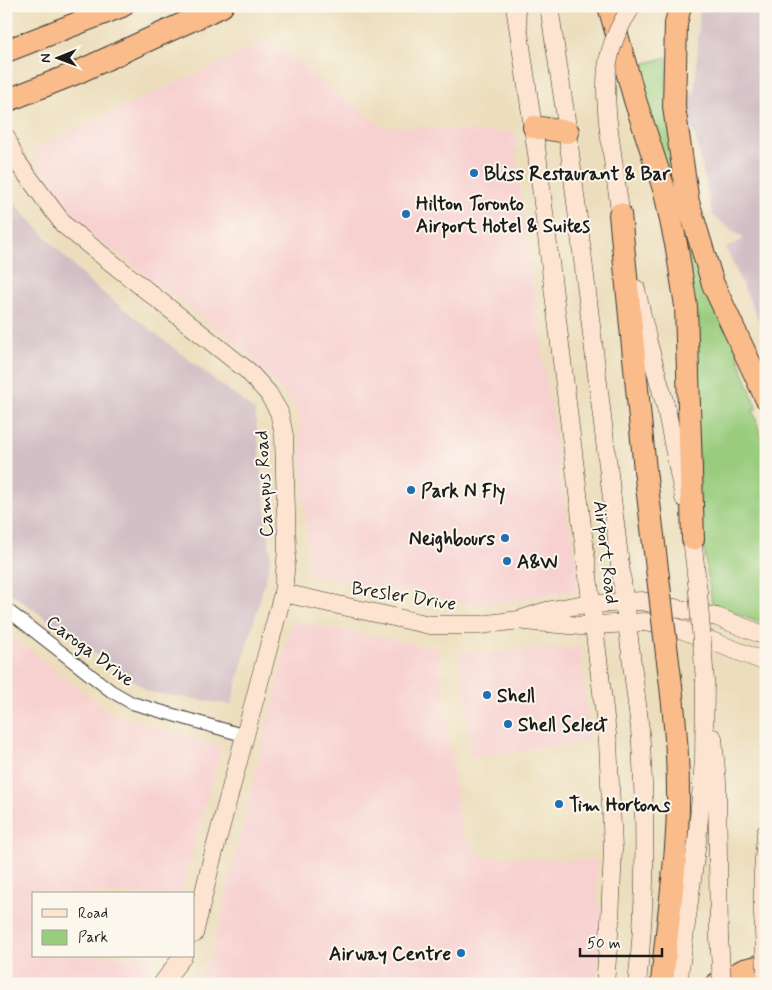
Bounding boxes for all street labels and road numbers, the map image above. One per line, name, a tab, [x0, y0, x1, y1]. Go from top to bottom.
street label: Campus Road	[249, 430, 280, 538]
street label: Airport Road	[587, 499, 624, 605]
street label: Bresler Drive	[350, 576, 458, 617]
street label: Caroga Drive	[40, 610, 139, 693]

